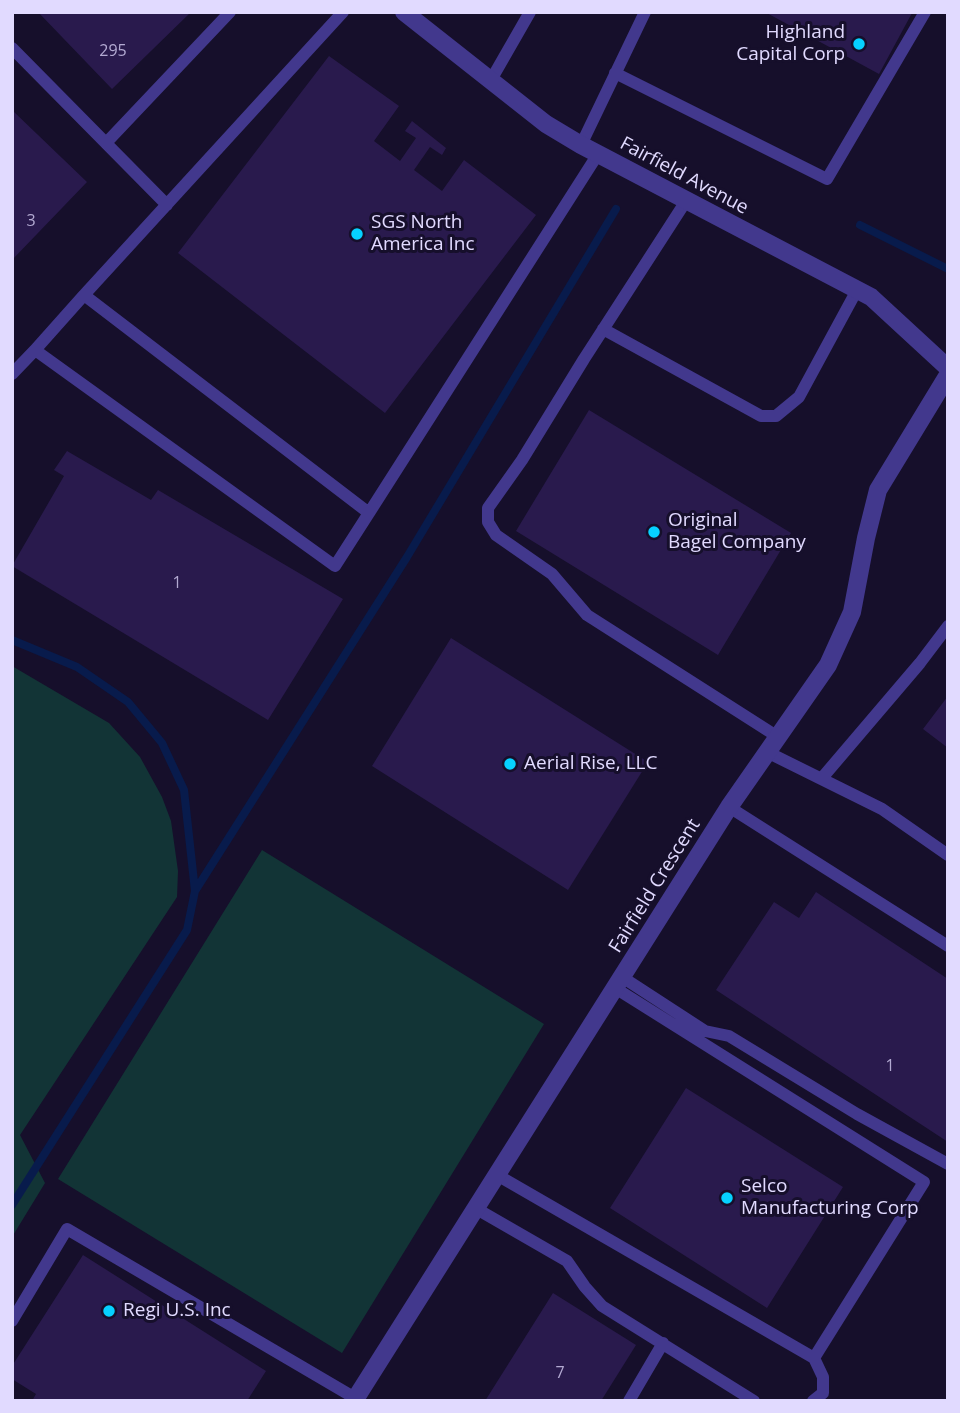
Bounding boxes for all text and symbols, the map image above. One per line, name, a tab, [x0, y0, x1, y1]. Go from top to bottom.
place label: Highland Capital Corp	[736, 22, 845, 66]
marker: Highland Capital Corp	[851, 36, 867, 52]
house number: 295	[99, 41, 127, 61]
street label: Fairfield Avenue	[616, 133, 752, 219]
house number: 3	[26, 211, 36, 231]
place label: SGS North America Inc	[371, 212, 474, 256]
marker: SGS North America Inc	[349, 226, 365, 242]
place label: Original Bagel Company	[668, 510, 806, 554]
marker: Original Bagel Company	[646, 524, 662, 540]
house number: 1	[172, 573, 182, 593]
place label: Aerial Rise, LLC	[524, 753, 657, 775]
marker: Aerial Rise, LLC	[502, 756, 518, 772]
street label: Fairfield Crescent	[605, 815, 705, 957]
house number: 1	[885, 1056, 895, 1076]
place label: Selco Manufacturing Corp	[741, 1176, 919, 1220]
marker: Selco Manufacturing Corp	[719, 1190, 735, 1206]
place label: Regi U.S. Inc	[123, 1300, 231, 1322]
marker: Regi U.S. Inc	[101, 1303, 117, 1319]
house number: 7	[555, 1363, 565, 1383]

